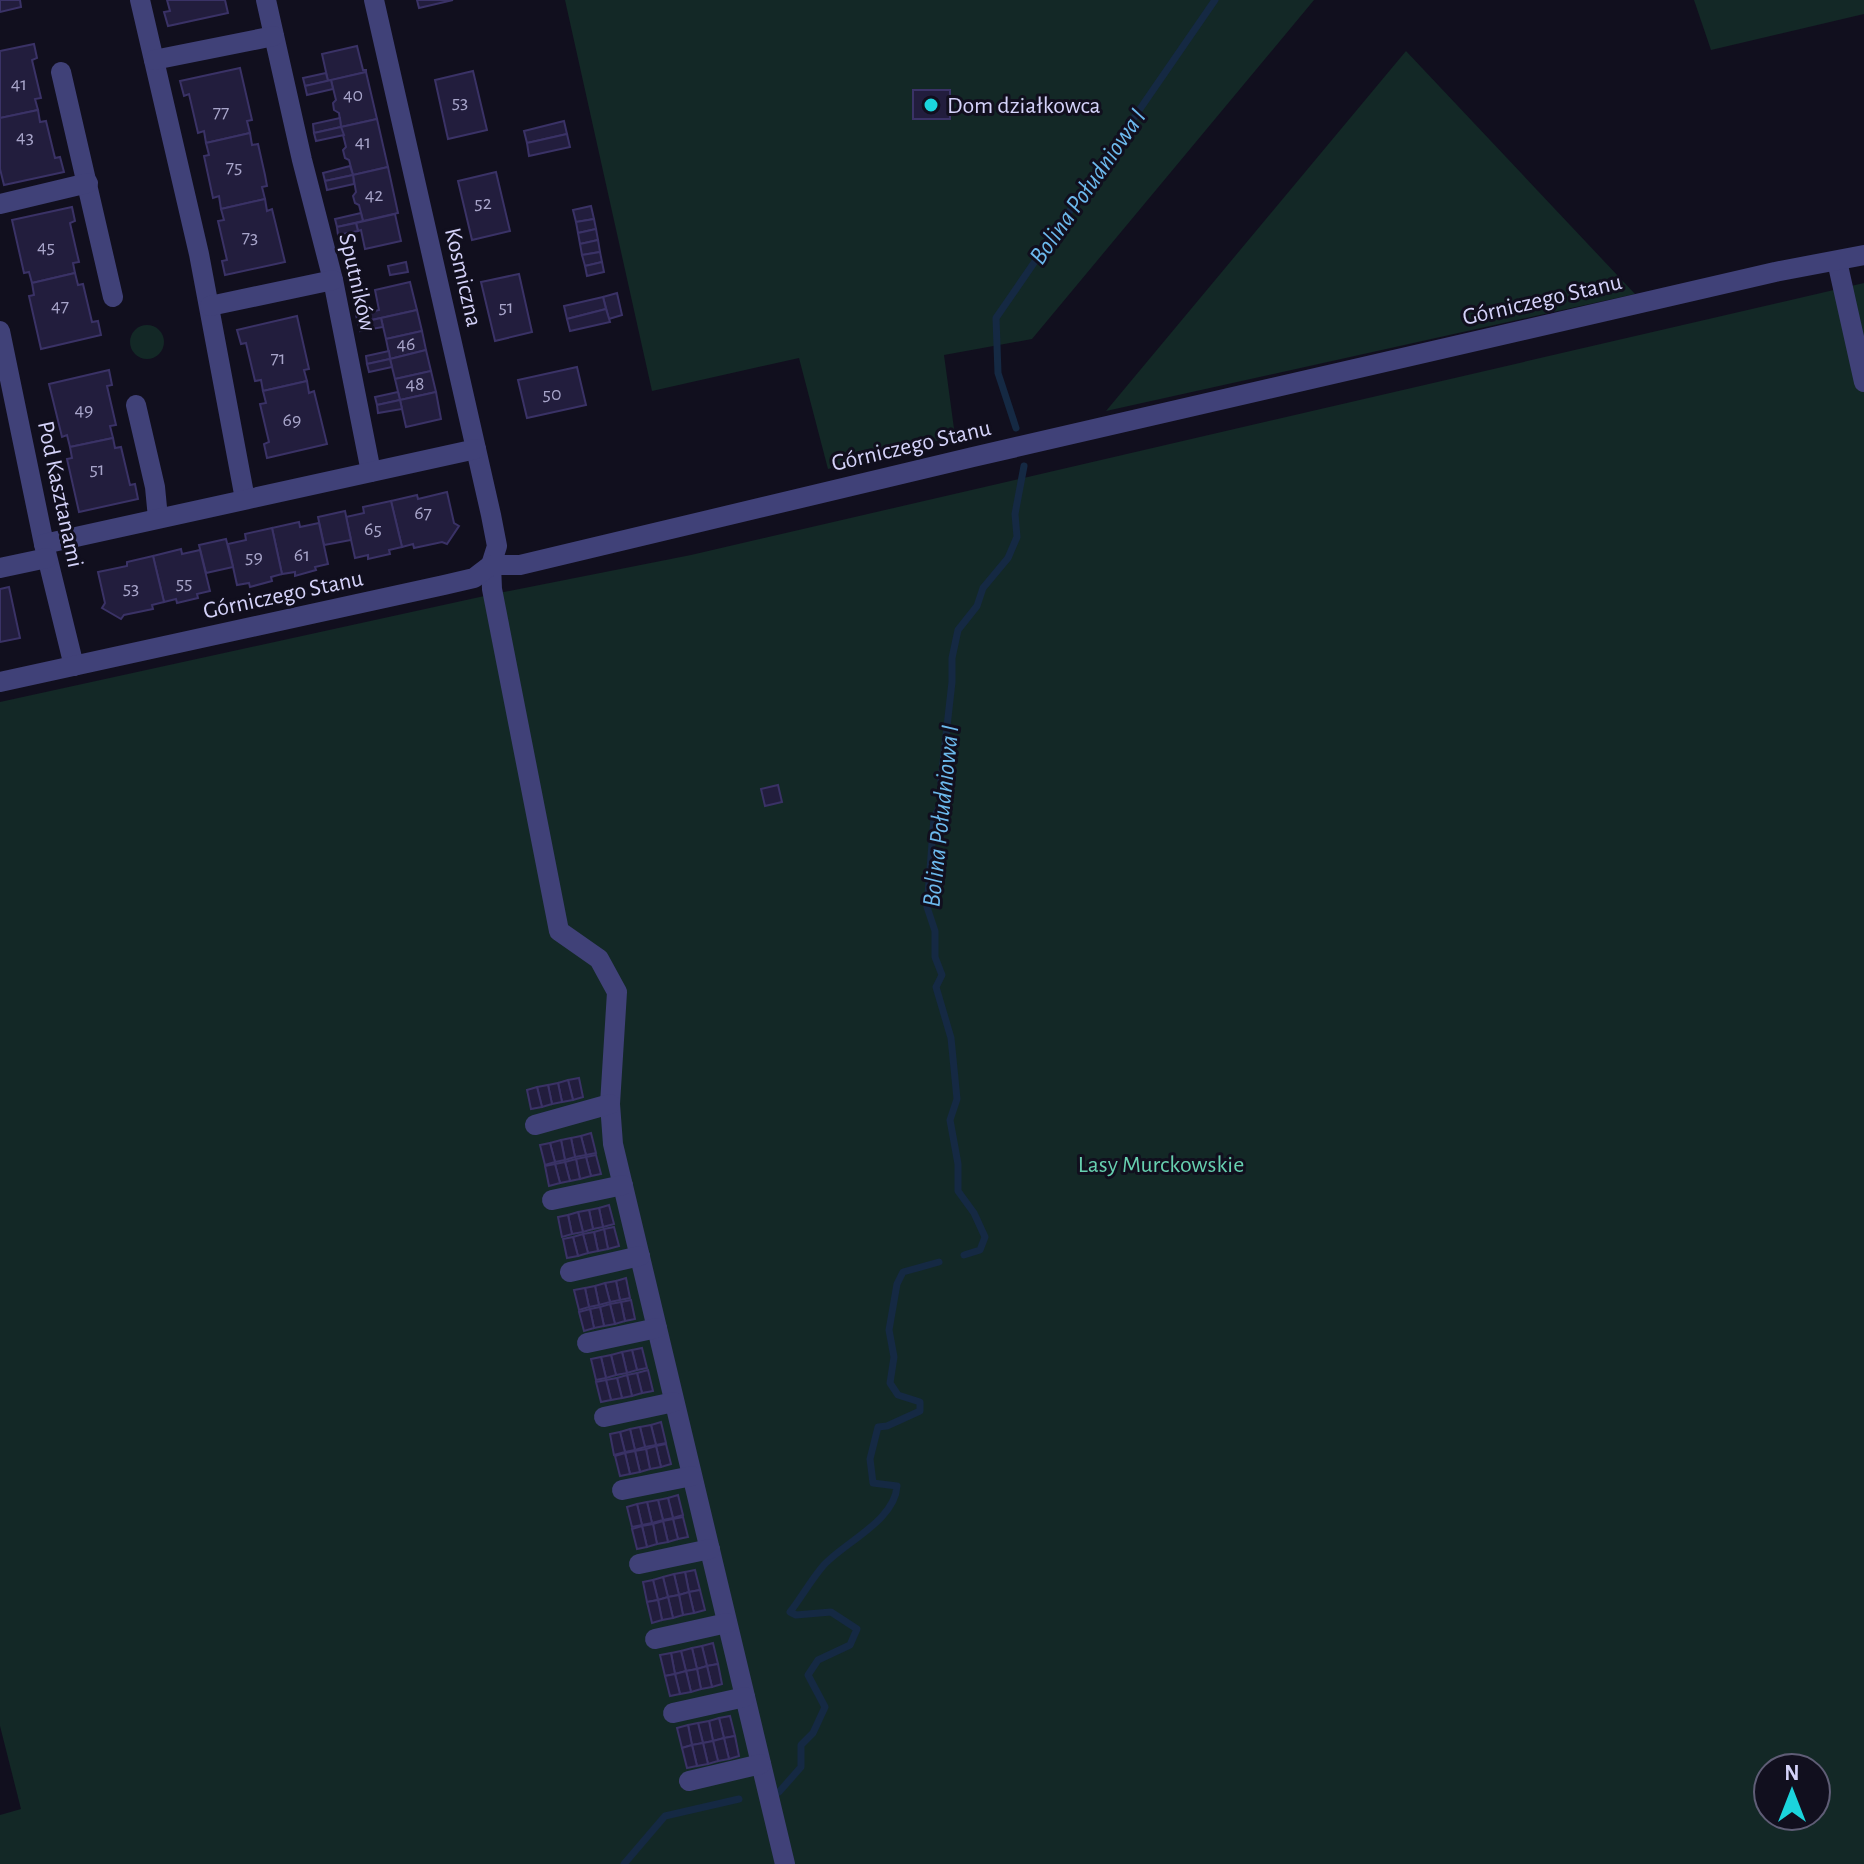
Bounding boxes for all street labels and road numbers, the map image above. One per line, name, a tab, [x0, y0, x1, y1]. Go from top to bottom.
street label: Kosmiczna	[440, 225, 486, 329]
street label: Sputników	[334, 231, 380, 334]
street label: Górniczego Stanu	[1460, 270, 1624, 330]
street label: Górniczego Stanu	[829, 416, 993, 476]
street label: Pod Kasztanami	[33, 419, 87, 570]
street label: Górniczego Stanu	[201, 566, 365, 624]

